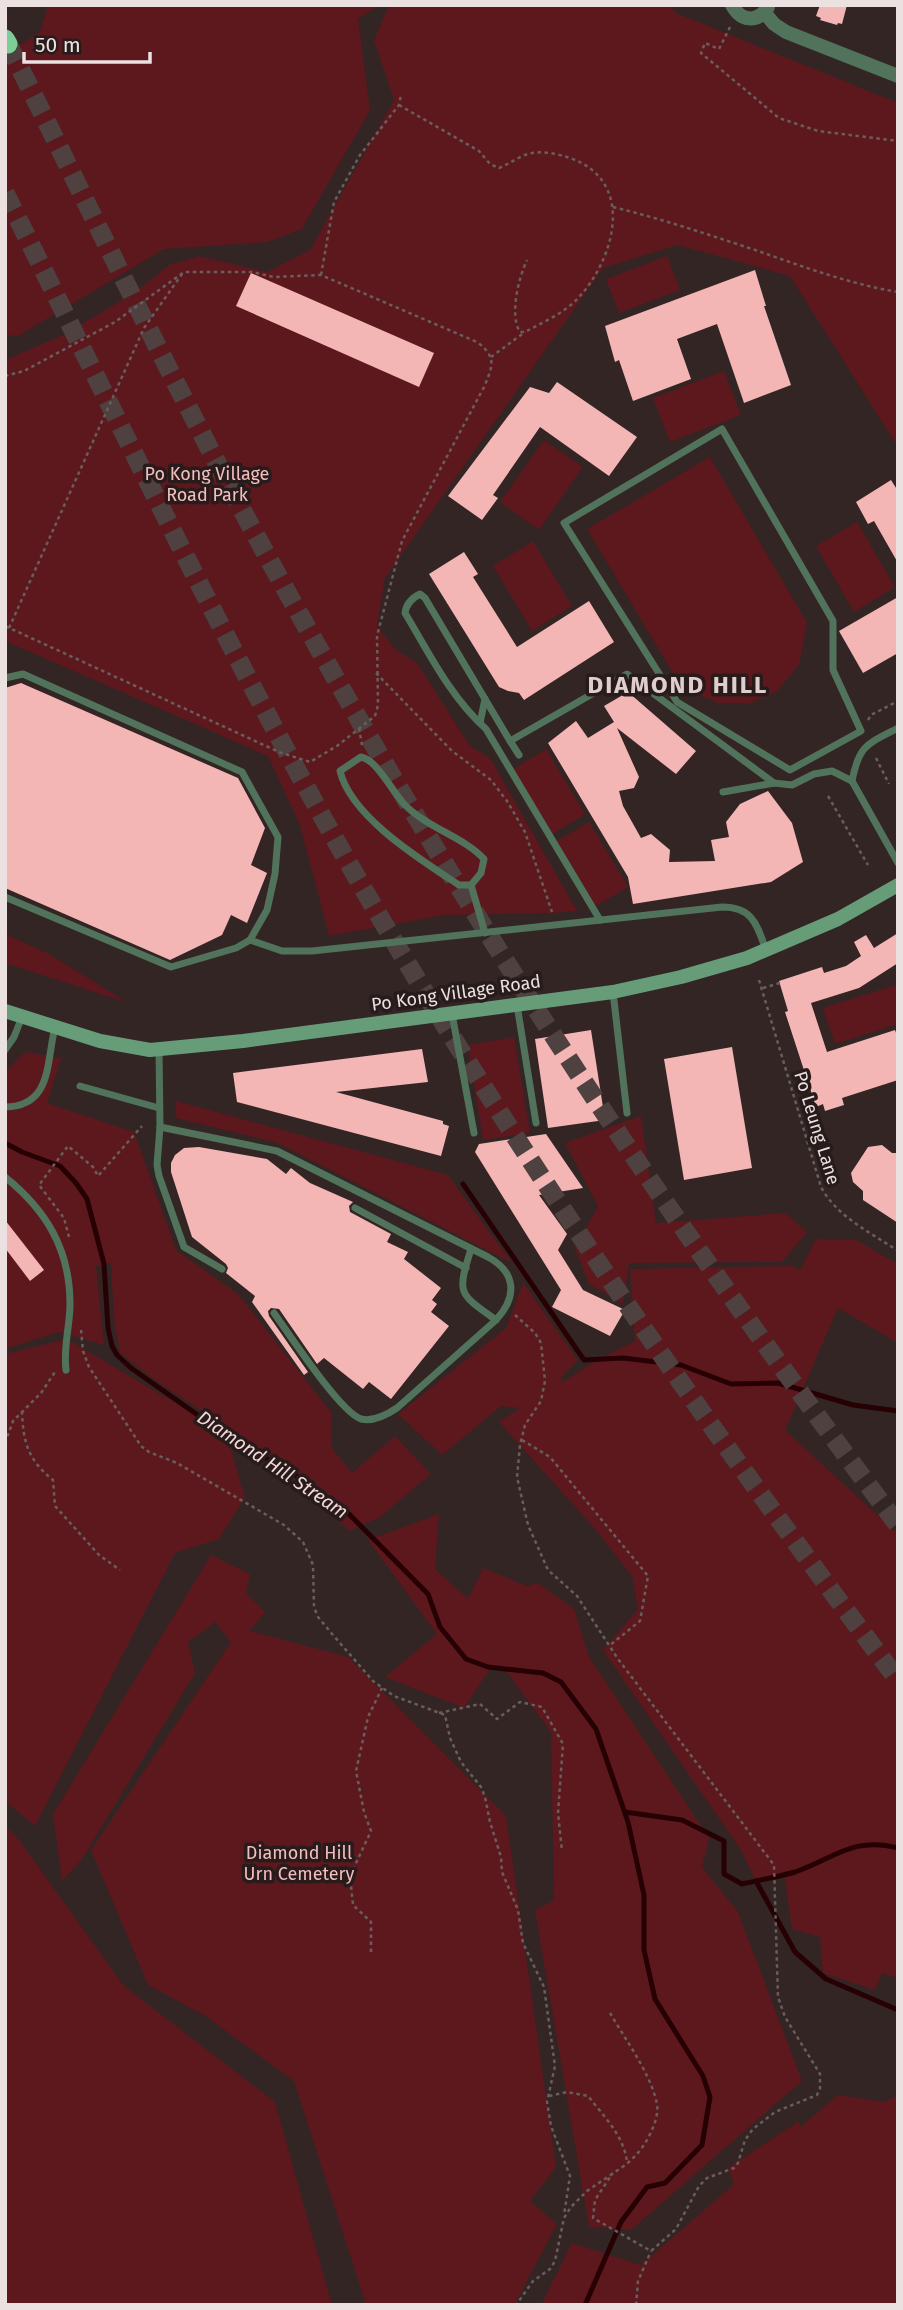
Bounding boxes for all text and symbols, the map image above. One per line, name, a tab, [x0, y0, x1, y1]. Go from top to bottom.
scale bar	[24, 21, 150, 65]
text: 50 m	[35, 32, 81, 58]
park label: Po Kong Village Road Park	[145, 463, 269, 506]
district label: DIAMOND HILL	[588, 671, 768, 699]
street label: Po Kong Village Road	[370, 970, 542, 1016]
street label: Po Leung Lane	[789, 1069, 845, 1187]
water label: Diamond Hill Stream	[193, 1405, 352, 1523]
park label: Diamond Hill Urn Cemetery	[244, 1842, 355, 1885]

